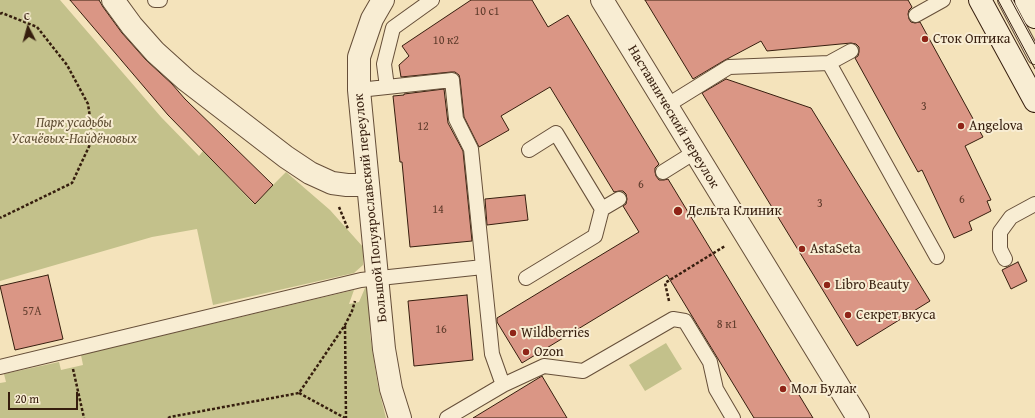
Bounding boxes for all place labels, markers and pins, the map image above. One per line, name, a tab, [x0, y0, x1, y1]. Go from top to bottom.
place label: Сток Оптика	[933, 31, 1010, 47]
marker: Сток Оптика	[920, 34, 930, 44]
place label: Angelova	[969, 118, 1023, 134]
marker: Angelova	[956, 121, 966, 131]
place label: Дельта Клиник	[687, 203, 782, 219]
marker: Дельта Клиник	[672, 205, 684, 217]
place label: AstaSeta	[810, 241, 861, 257]
marker: AstaSeta	[797, 244, 807, 254]
place label: Libro Beauty	[835, 277, 909, 293]
marker: Libro Beauty	[822, 280, 832, 290]
place label: Секрет вкуса	[856, 307, 936, 323]
marker: Секрет вкуса	[843, 310, 853, 320]
place label: Wildberries	[521, 325, 590, 341]
marker: Wildberries	[508, 328, 518, 338]
place label: Ozon	[534, 344, 564, 360]
marker: Ozon	[521, 347, 531, 357]
place label: Мол Булак	[791, 381, 857, 397]
marker: Мол Булак	[778, 384, 788, 394]

